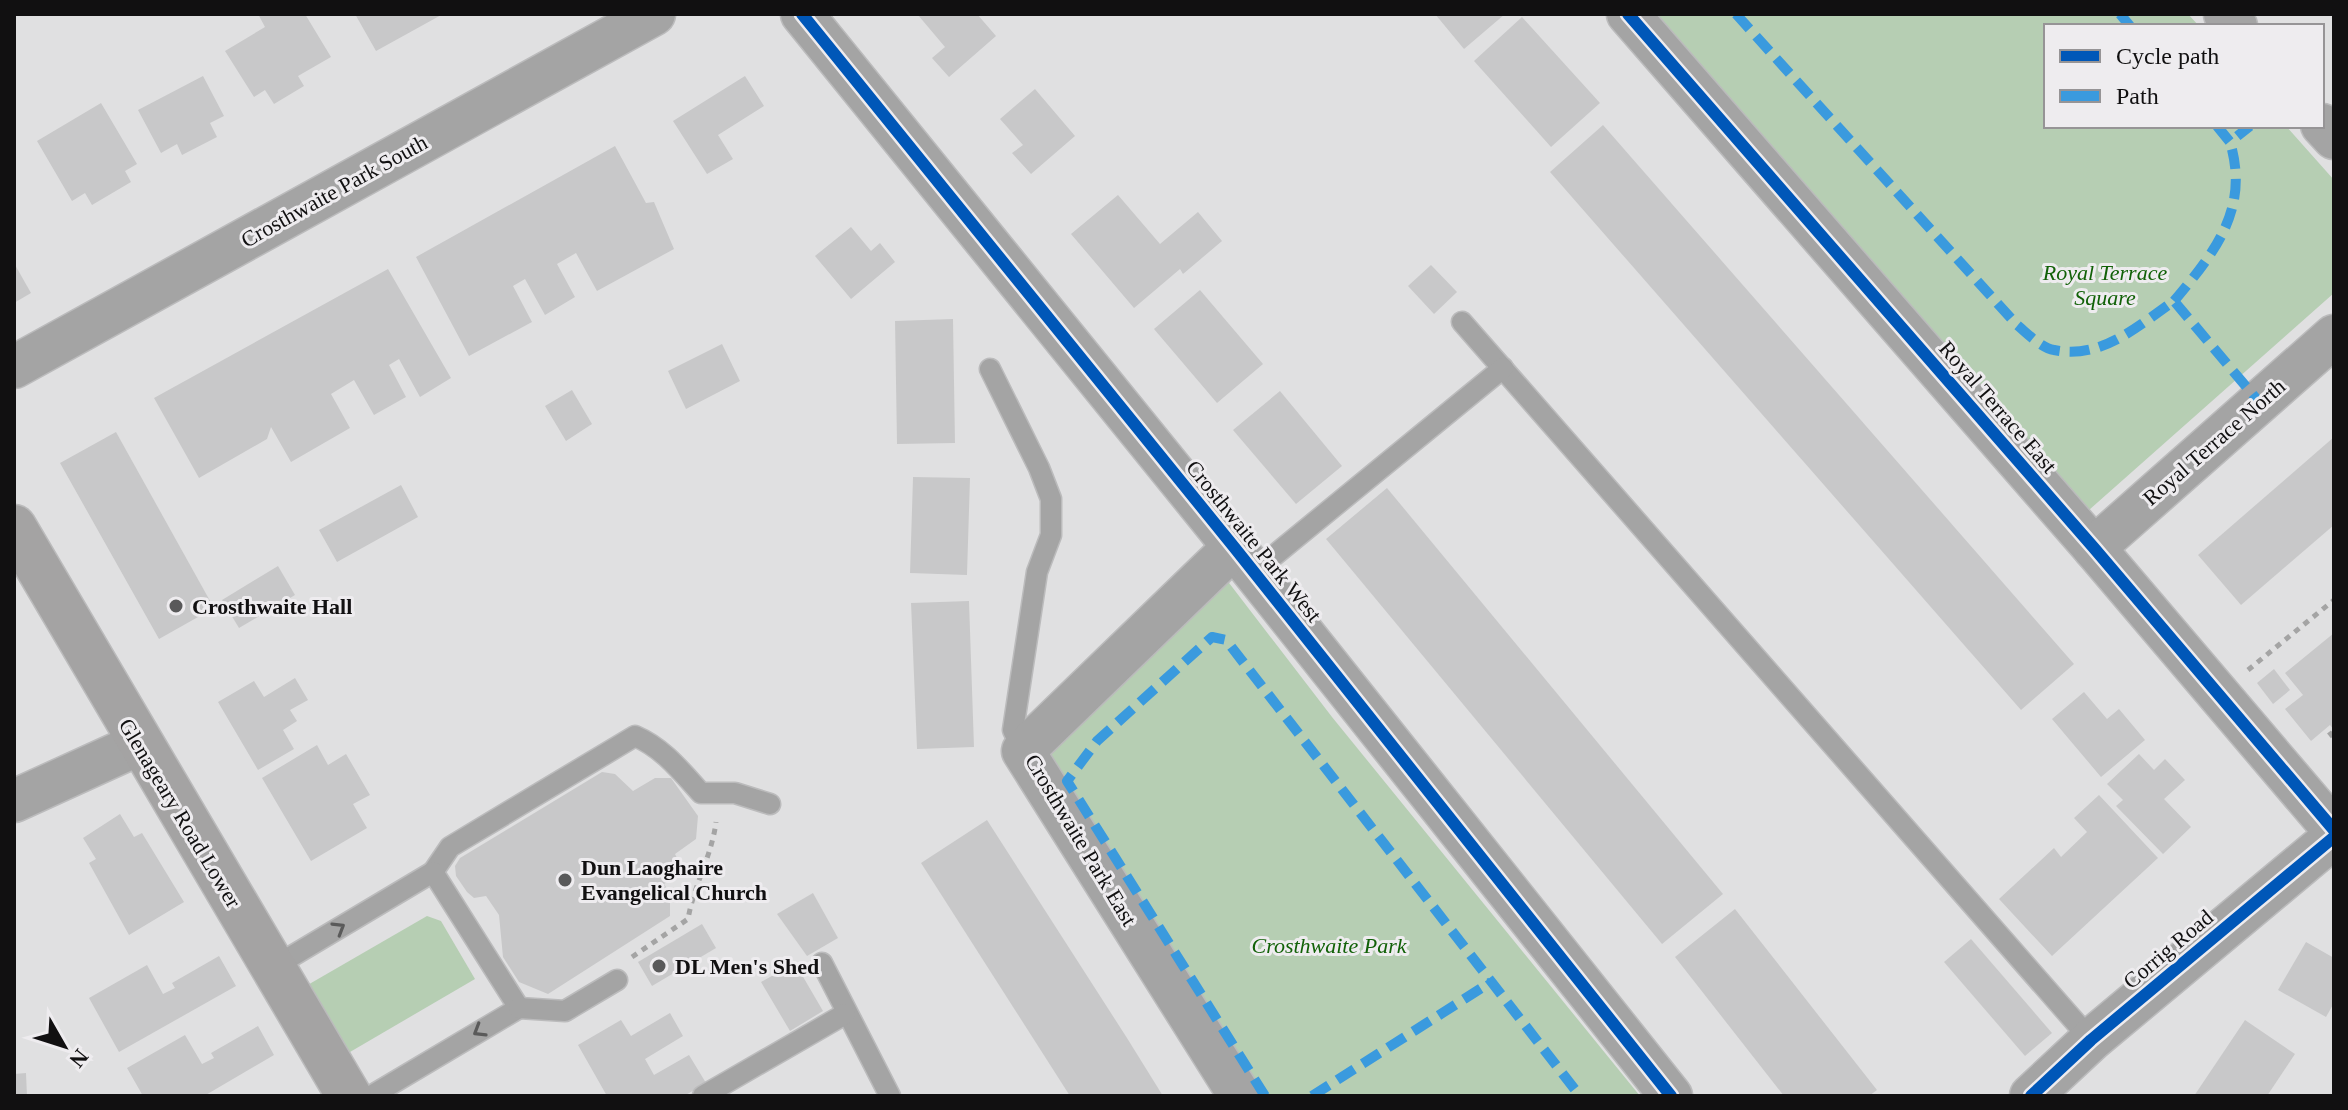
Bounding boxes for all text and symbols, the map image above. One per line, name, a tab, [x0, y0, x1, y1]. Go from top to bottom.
legend	[2044, 24, 2324, 128]
text: Cycle path	[2116, 43, 2219, 69]
text: Path	[2116, 83, 2159, 109]
street label: Crosthwaite Park South	[237, 129, 431, 253]
park label: Royal Terrace Square	[2042, 260, 2167, 310]
street label: Royal Terrace East	[1934, 336, 2062, 478]
street label: Royal Terrace North	[2138, 373, 2290, 511]
street label: Crosthwaite Park West	[1181, 455, 1327, 627]
place label: Crosthwaite Hall	[192, 594, 352, 619]
marker: Crosthwaite Hall	[167, 597, 185, 615]
street label: Glenageary Road Lower	[114, 714, 247, 913]
street label: Crosthwaite Park East	[1020, 750, 1142, 930]
place label: Dun Laoghaire Evangelical Church	[581, 855, 767, 905]
marker: Dun Laoghaire Evangelical Church	[556, 871, 574, 889]
street label: Corrig Road	[2118, 904, 2218, 994]
one-way arrow	[330, 922, 345, 938]
park label: Crosthwaite Park	[1251, 933, 1408, 958]
place label: DL Men's Shed	[675, 954, 819, 979]
marker: DL Men's Shed	[650, 957, 668, 975]
north arrow	[24, 1006, 104, 1086]
one-way arrow	[473, 1021, 488, 1037]
text: N	[64, 1044, 94, 1072]

